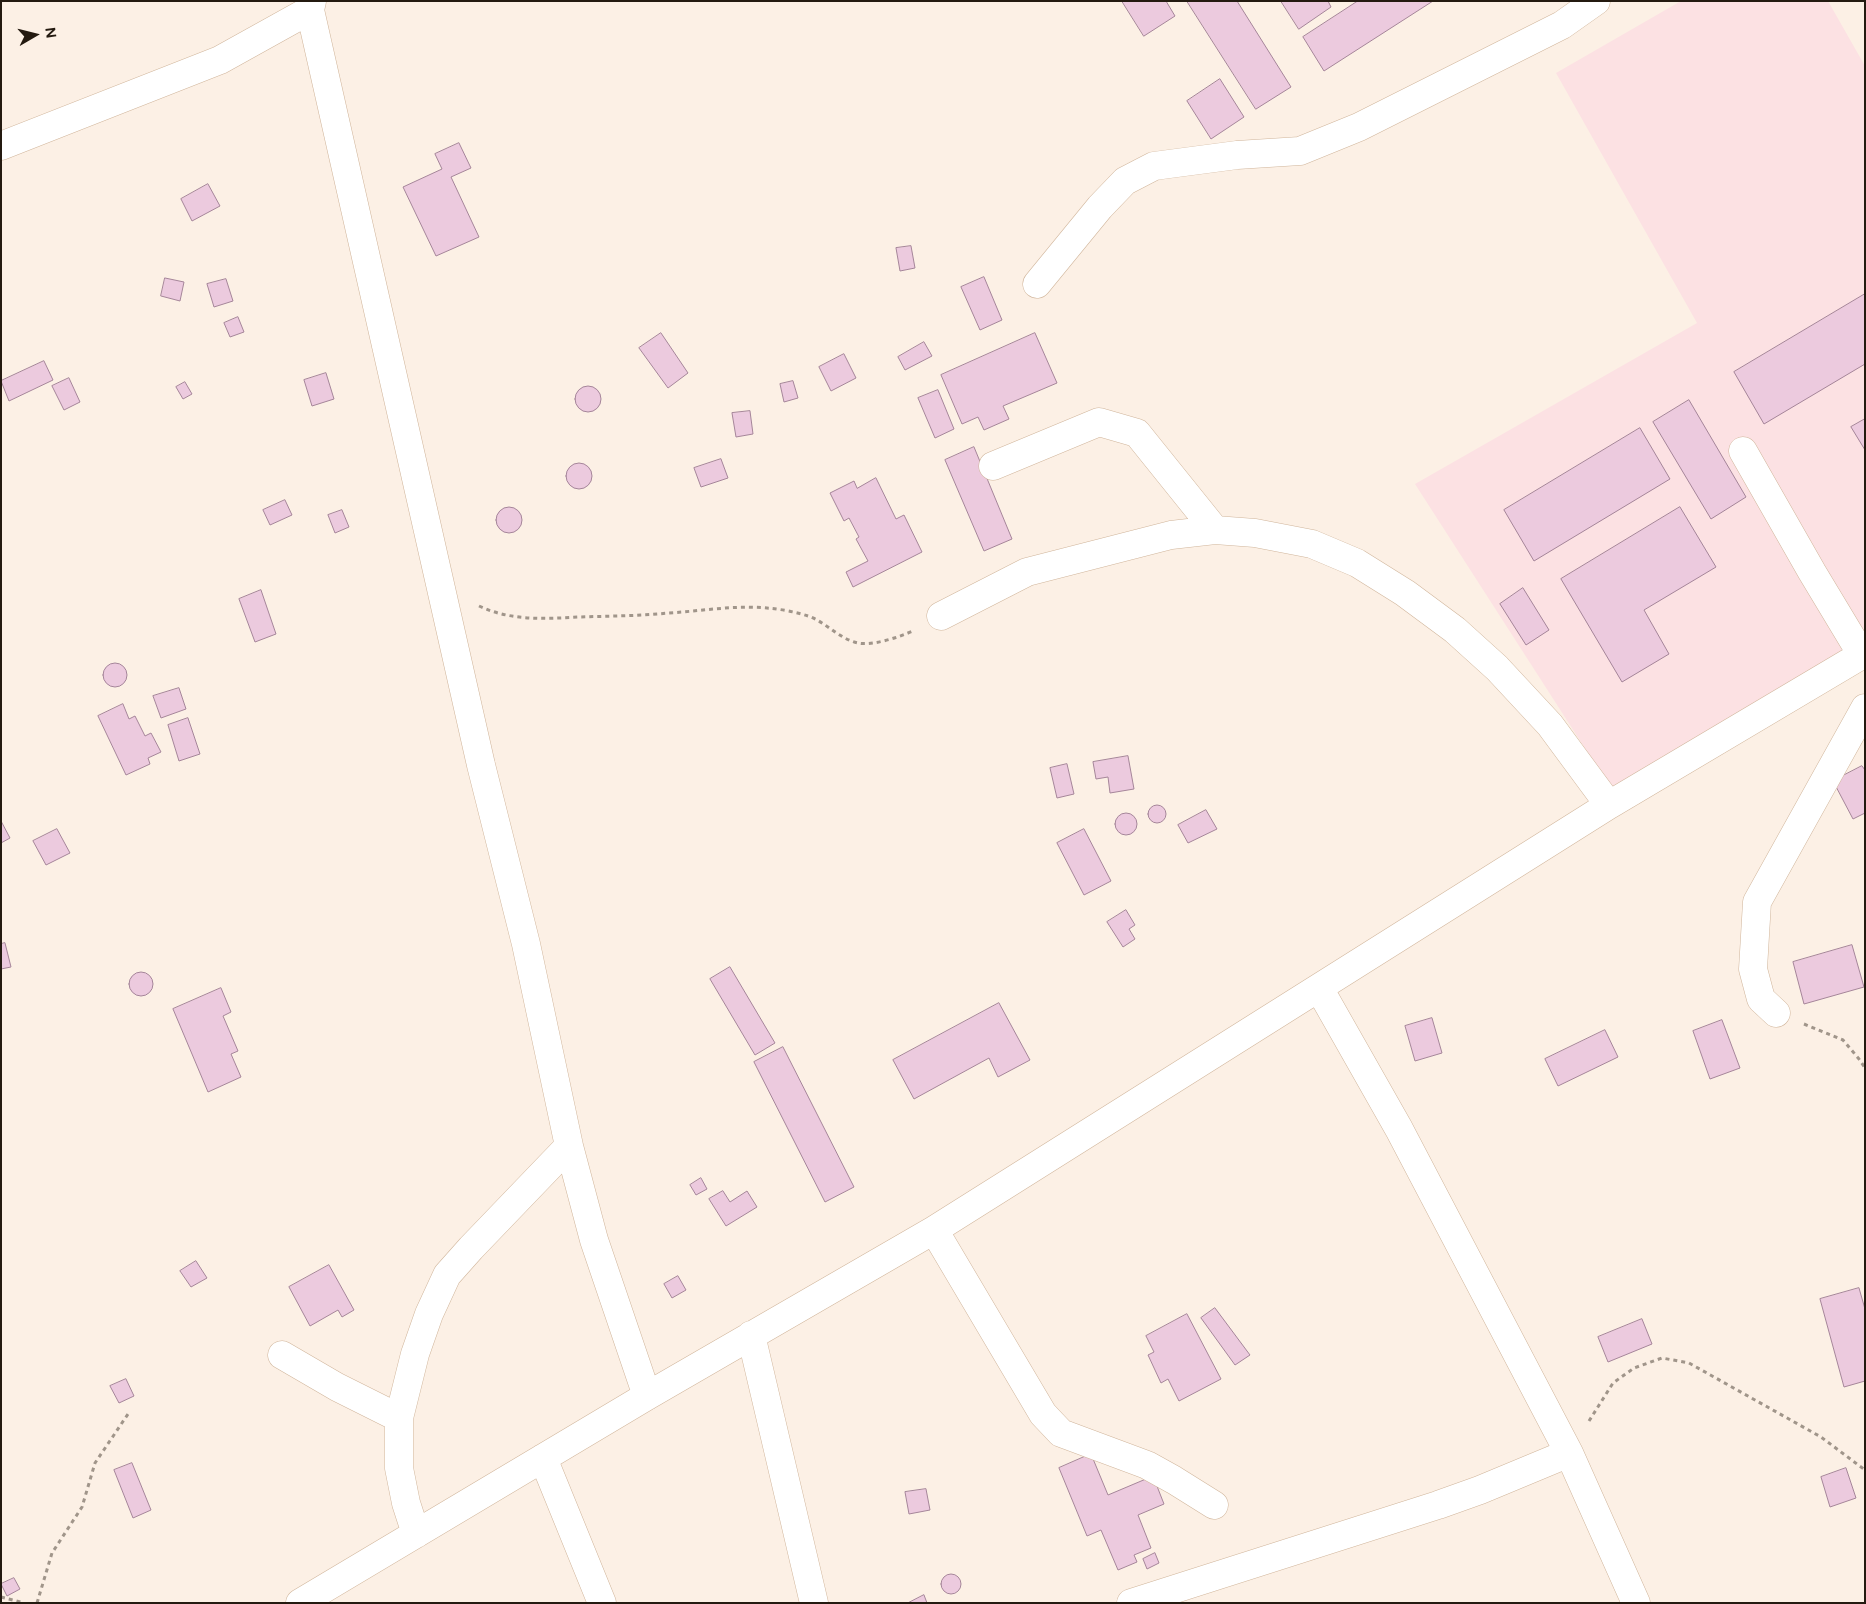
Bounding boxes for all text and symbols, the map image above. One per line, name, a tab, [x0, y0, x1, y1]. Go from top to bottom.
north arrow	[10, 10, 60, 60]
text: N	[41, 26, 60, 39]

